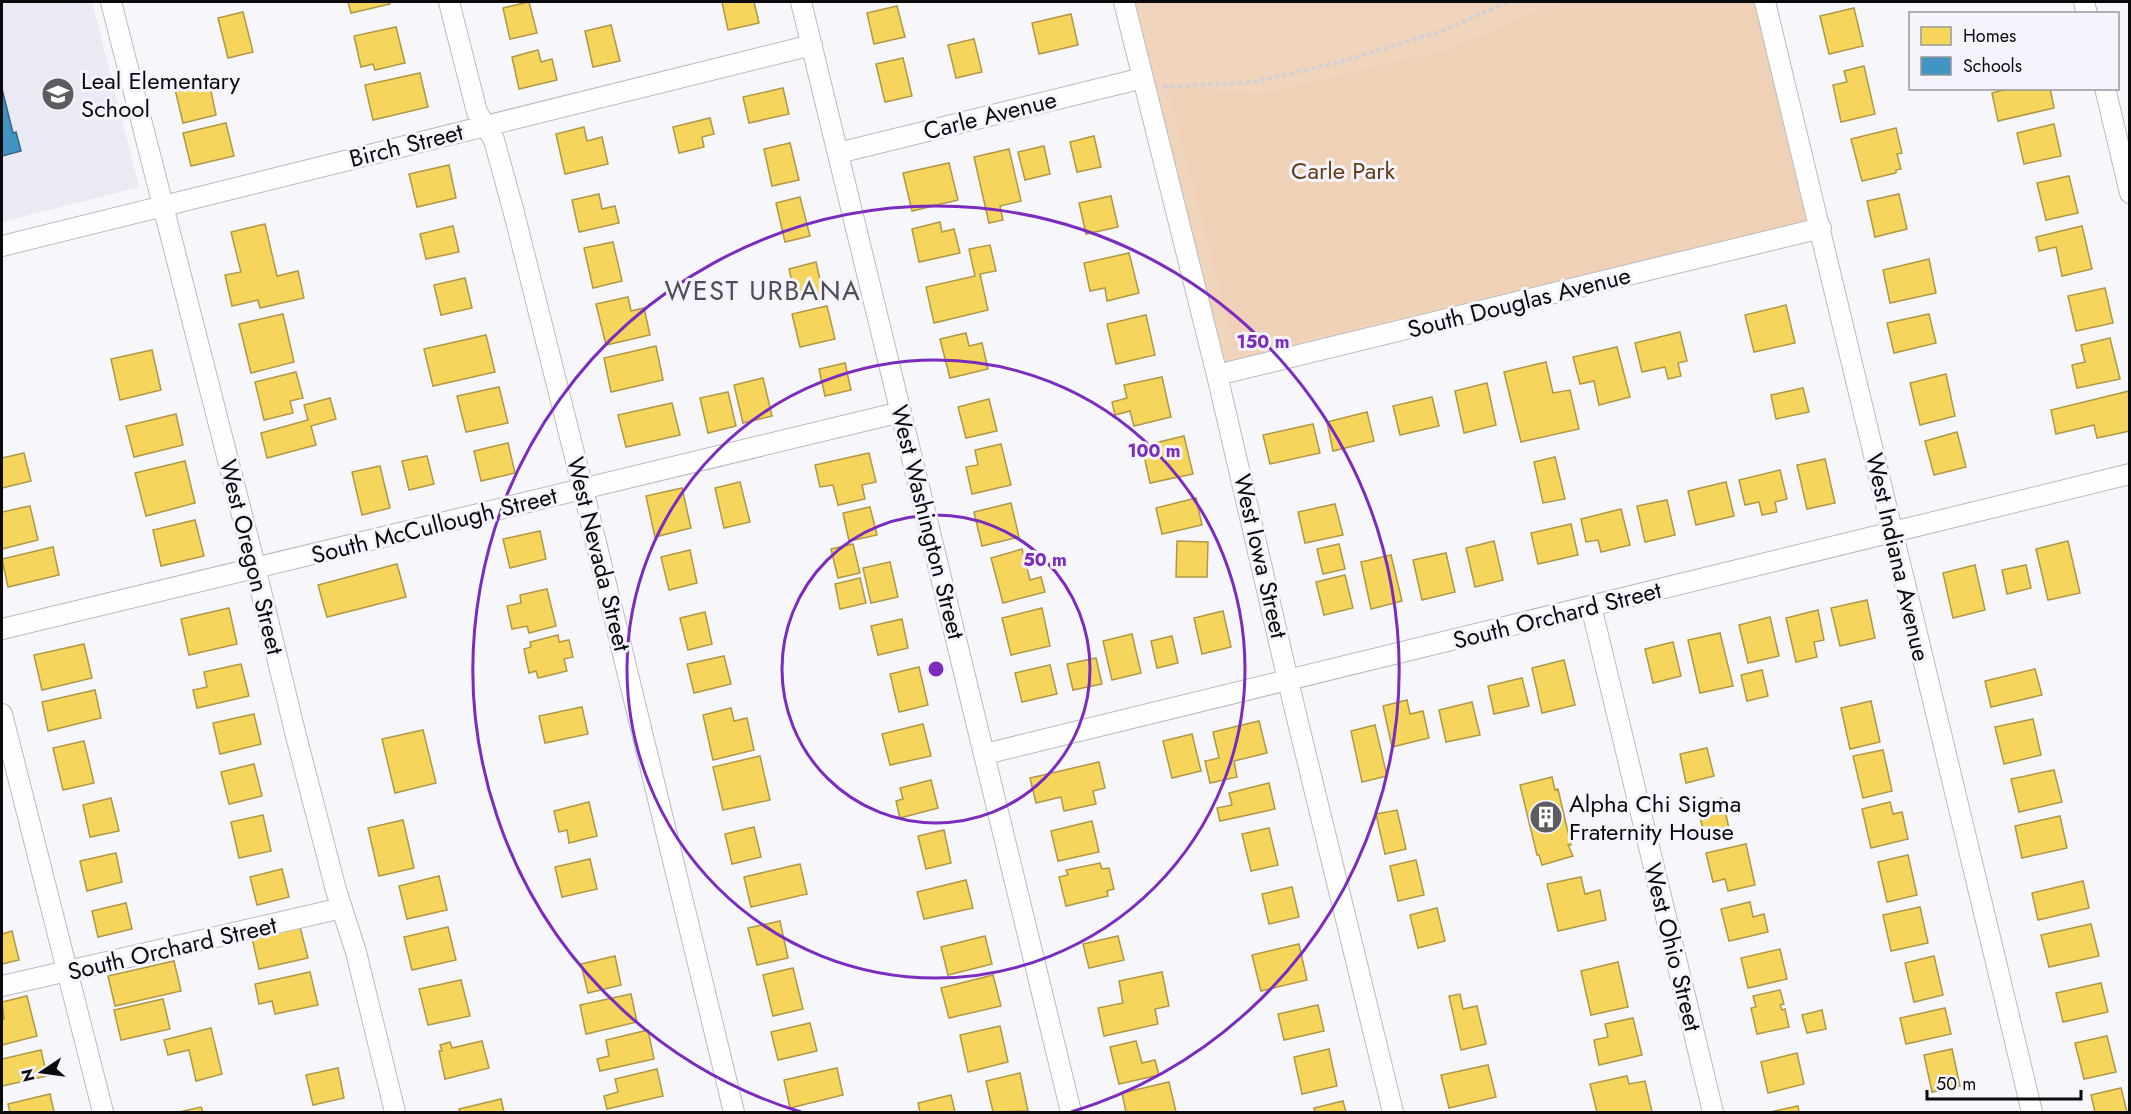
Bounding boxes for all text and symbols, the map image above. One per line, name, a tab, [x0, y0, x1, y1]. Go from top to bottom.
legend	[1909, 12, 2119, 90]
text: Homes	[1963, 23, 2016, 49]
text: Schools	[1963, 53, 2022, 79]
place label: Leal Elementary School	[81, 63, 240, 126]
school or university icon: Leal Elementary School	[40, 76, 76, 112]
street label: Carle Avenue	[920, 82, 1060, 148]
street label: Birch Street	[345, 114, 467, 176]
park label: Carle Park	[1291, 153, 1395, 188]
street label: South Douglas Avenue	[1404, 257, 1634, 347]
district label: WEST URBANA	[665, 271, 861, 310]
text: 150 m	[1237, 329, 1289, 355]
street label: West Washington Street	[882, 401, 974, 643]
text: 100 m	[1127, 438, 1181, 464]
street label: West Indiana Avenue	[1857, 449, 1939, 665]
street label: West Nevada Street	[558, 453, 640, 655]
street label: West Oregon Street	[211, 456, 293, 658]
street label: West Iowa Street	[1225, 470, 1297, 642]
street label: South McCullough Street	[308, 477, 561, 572]
text: 50 m	[1023, 547, 1067, 573]
street label: South Orchard Street	[1449, 572, 1665, 658]
centre of rings	[926, 659, 946, 679]
place label: Alpha Chi Sigma Fraternity House	[1569, 786, 1741, 849]
building icon: Alpha Chi Sigma Fraternity House	[1528, 799, 1564, 835]
street label: West Ohio Street	[1635, 859, 1711, 1035]
street label: South Orchard Street	[64, 907, 280, 989]
north arrow	[12, 1042, 72, 1102]
scale bar	[1927, 1063, 2082, 1101]
text: N	[15, 1066, 41, 1084]
text: 50 m	[1936, 1071, 1976, 1097]

